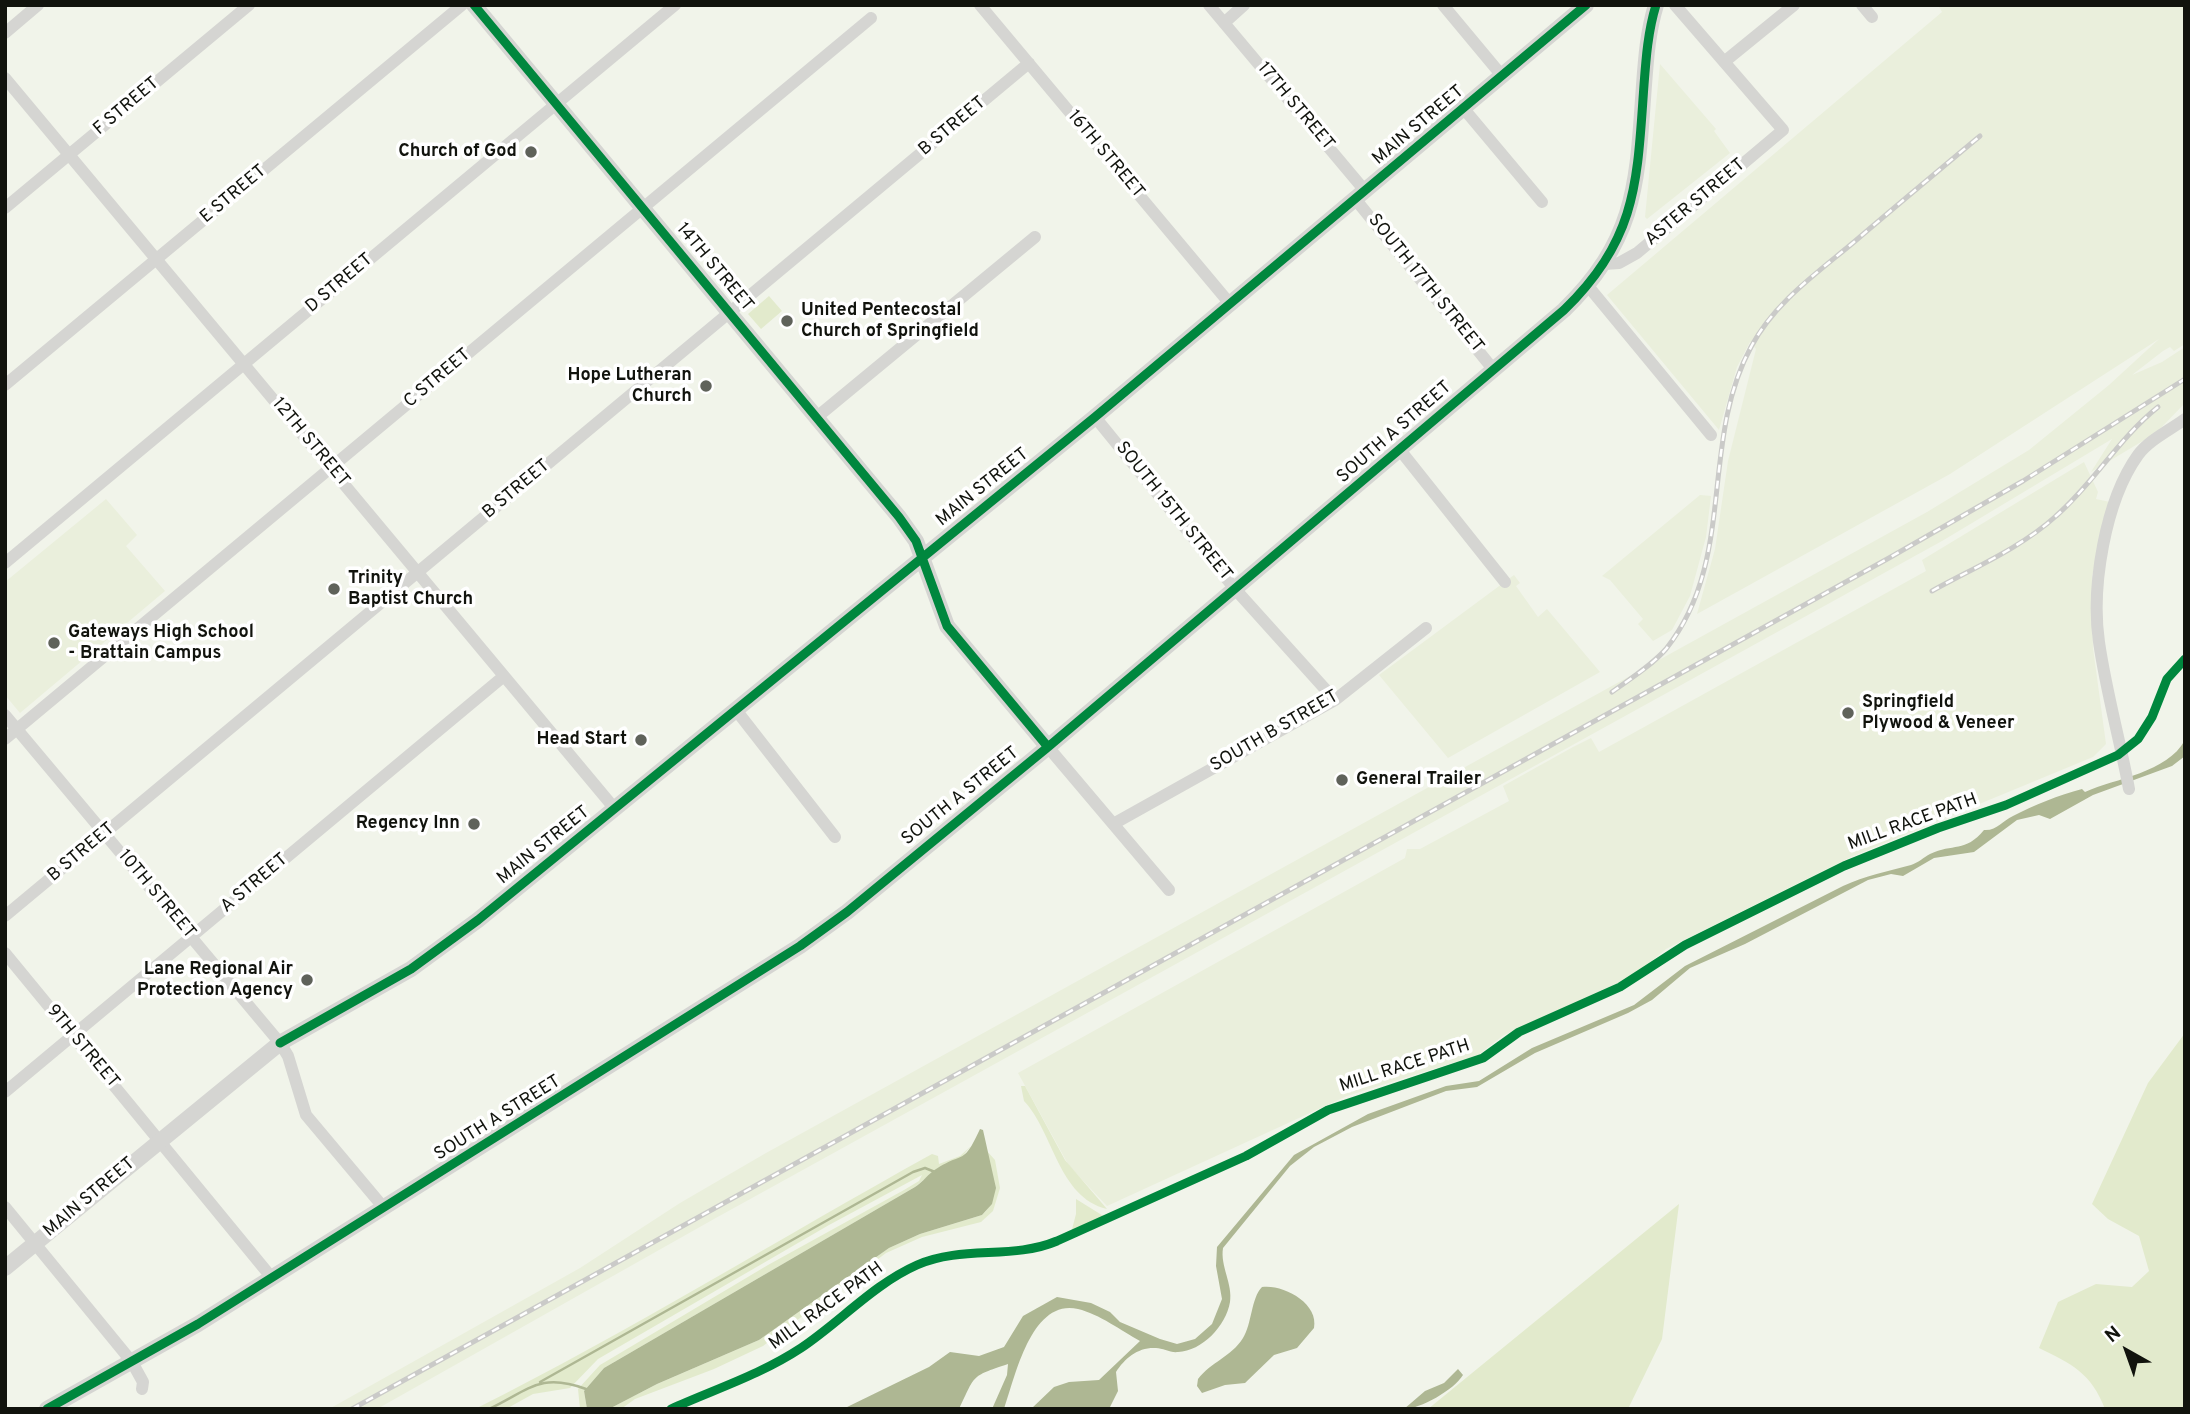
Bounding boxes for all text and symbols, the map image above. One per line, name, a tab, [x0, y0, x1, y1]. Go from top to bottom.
street label: 17TH STREET	[1252, 58, 1338, 156]
street label: F STREET	[90, 73, 164, 141]
street label: MAIN STREET	[1369, 81, 1469, 171]
street label: B STREET	[915, 93, 991, 161]
street label: 16TH STREET	[1062, 106, 1148, 204]
place label: Church of God	[398, 141, 517, 163]
marker: Church of God	[523, 144, 539, 160]
street label: ASTER STREET	[1641, 155, 1751, 251]
street label: E STREET	[197, 161, 271, 229]
street label: SOUTH 17TH STREET	[1362, 210, 1488, 358]
street label: 14TH STREET	[671, 219, 757, 317]
street label: D STREET	[302, 250, 378, 318]
place label: United Pentecostal Church of Springfield	[801, 300, 979, 342]
marker: United Pentecostal Church of Springfield	[779, 313, 795, 329]
street label: C STREET	[400, 345, 476, 413]
place label: Hope Lutheran Church	[567, 365, 692, 408]
street label: SOUTH A STREET	[1333, 377, 1457, 489]
marker: Hope Lutheran Church	[698, 378, 714, 394]
street label: 12TH STREET	[267, 394, 353, 492]
street label: SOUTH 15TH STREET	[1110, 438, 1236, 586]
street label: MAIN STREET	[932, 444, 1034, 532]
street label: B STREET	[479, 456, 555, 524]
place label: Trinity Baptist Church	[348, 568, 473, 610]
marker: Trinity Baptist Church	[326, 581, 342, 597]
place label: Gateways High School - Brattain Campus	[68, 622, 254, 664]
marker: Gateways High School - Brattain Campus	[46, 635, 62, 651]
street label: SOUTH B STREET	[1207, 687, 1343, 777]
place label: Springfield Plywood & Veneer	[1862, 692, 2014, 734]
marker: Springfield Plywood & Veneer	[1840, 705, 1856, 721]
place label: Head Start	[536, 729, 627, 751]
marker: Head Start	[633, 732, 649, 748]
street label: SOUTH A STREET	[898, 743, 1024, 851]
place label: General Trailer	[1356, 769, 1481, 791]
marker: General Trailer	[1334, 772, 1350, 788]
street label: MILL RACE PATH	[1845, 790, 1981, 856]
street label: MAIN STREET	[493, 802, 595, 890]
place label: Regency Inn	[356, 813, 460, 835]
marker: Regency Inn	[466, 816, 482, 832]
street label: B STREET	[44, 819, 120, 887]
street label: 10TH STREET	[112, 846, 200, 944]
street label: A STREET	[217, 850, 293, 918]
place label: Lane Regional Air Protection Agency	[137, 959, 293, 1002]
marker: Lane Regional Air Protection Agency	[299, 972, 315, 988]
street label: 9TH STREET	[41, 1001, 123, 1093]
street label: MILL RACE PATH	[1337, 1036, 1473, 1098]
street label: SOUTH A STREET	[431, 1071, 565, 1167]
street label: MAIN STREET	[40, 1153, 140, 1243]
street label: MILL RACE PATH	[766, 1258, 888, 1356]
north arrow	[2092, 1316, 2162, 1386]
text: N	[2101, 1321, 2126, 1348]

